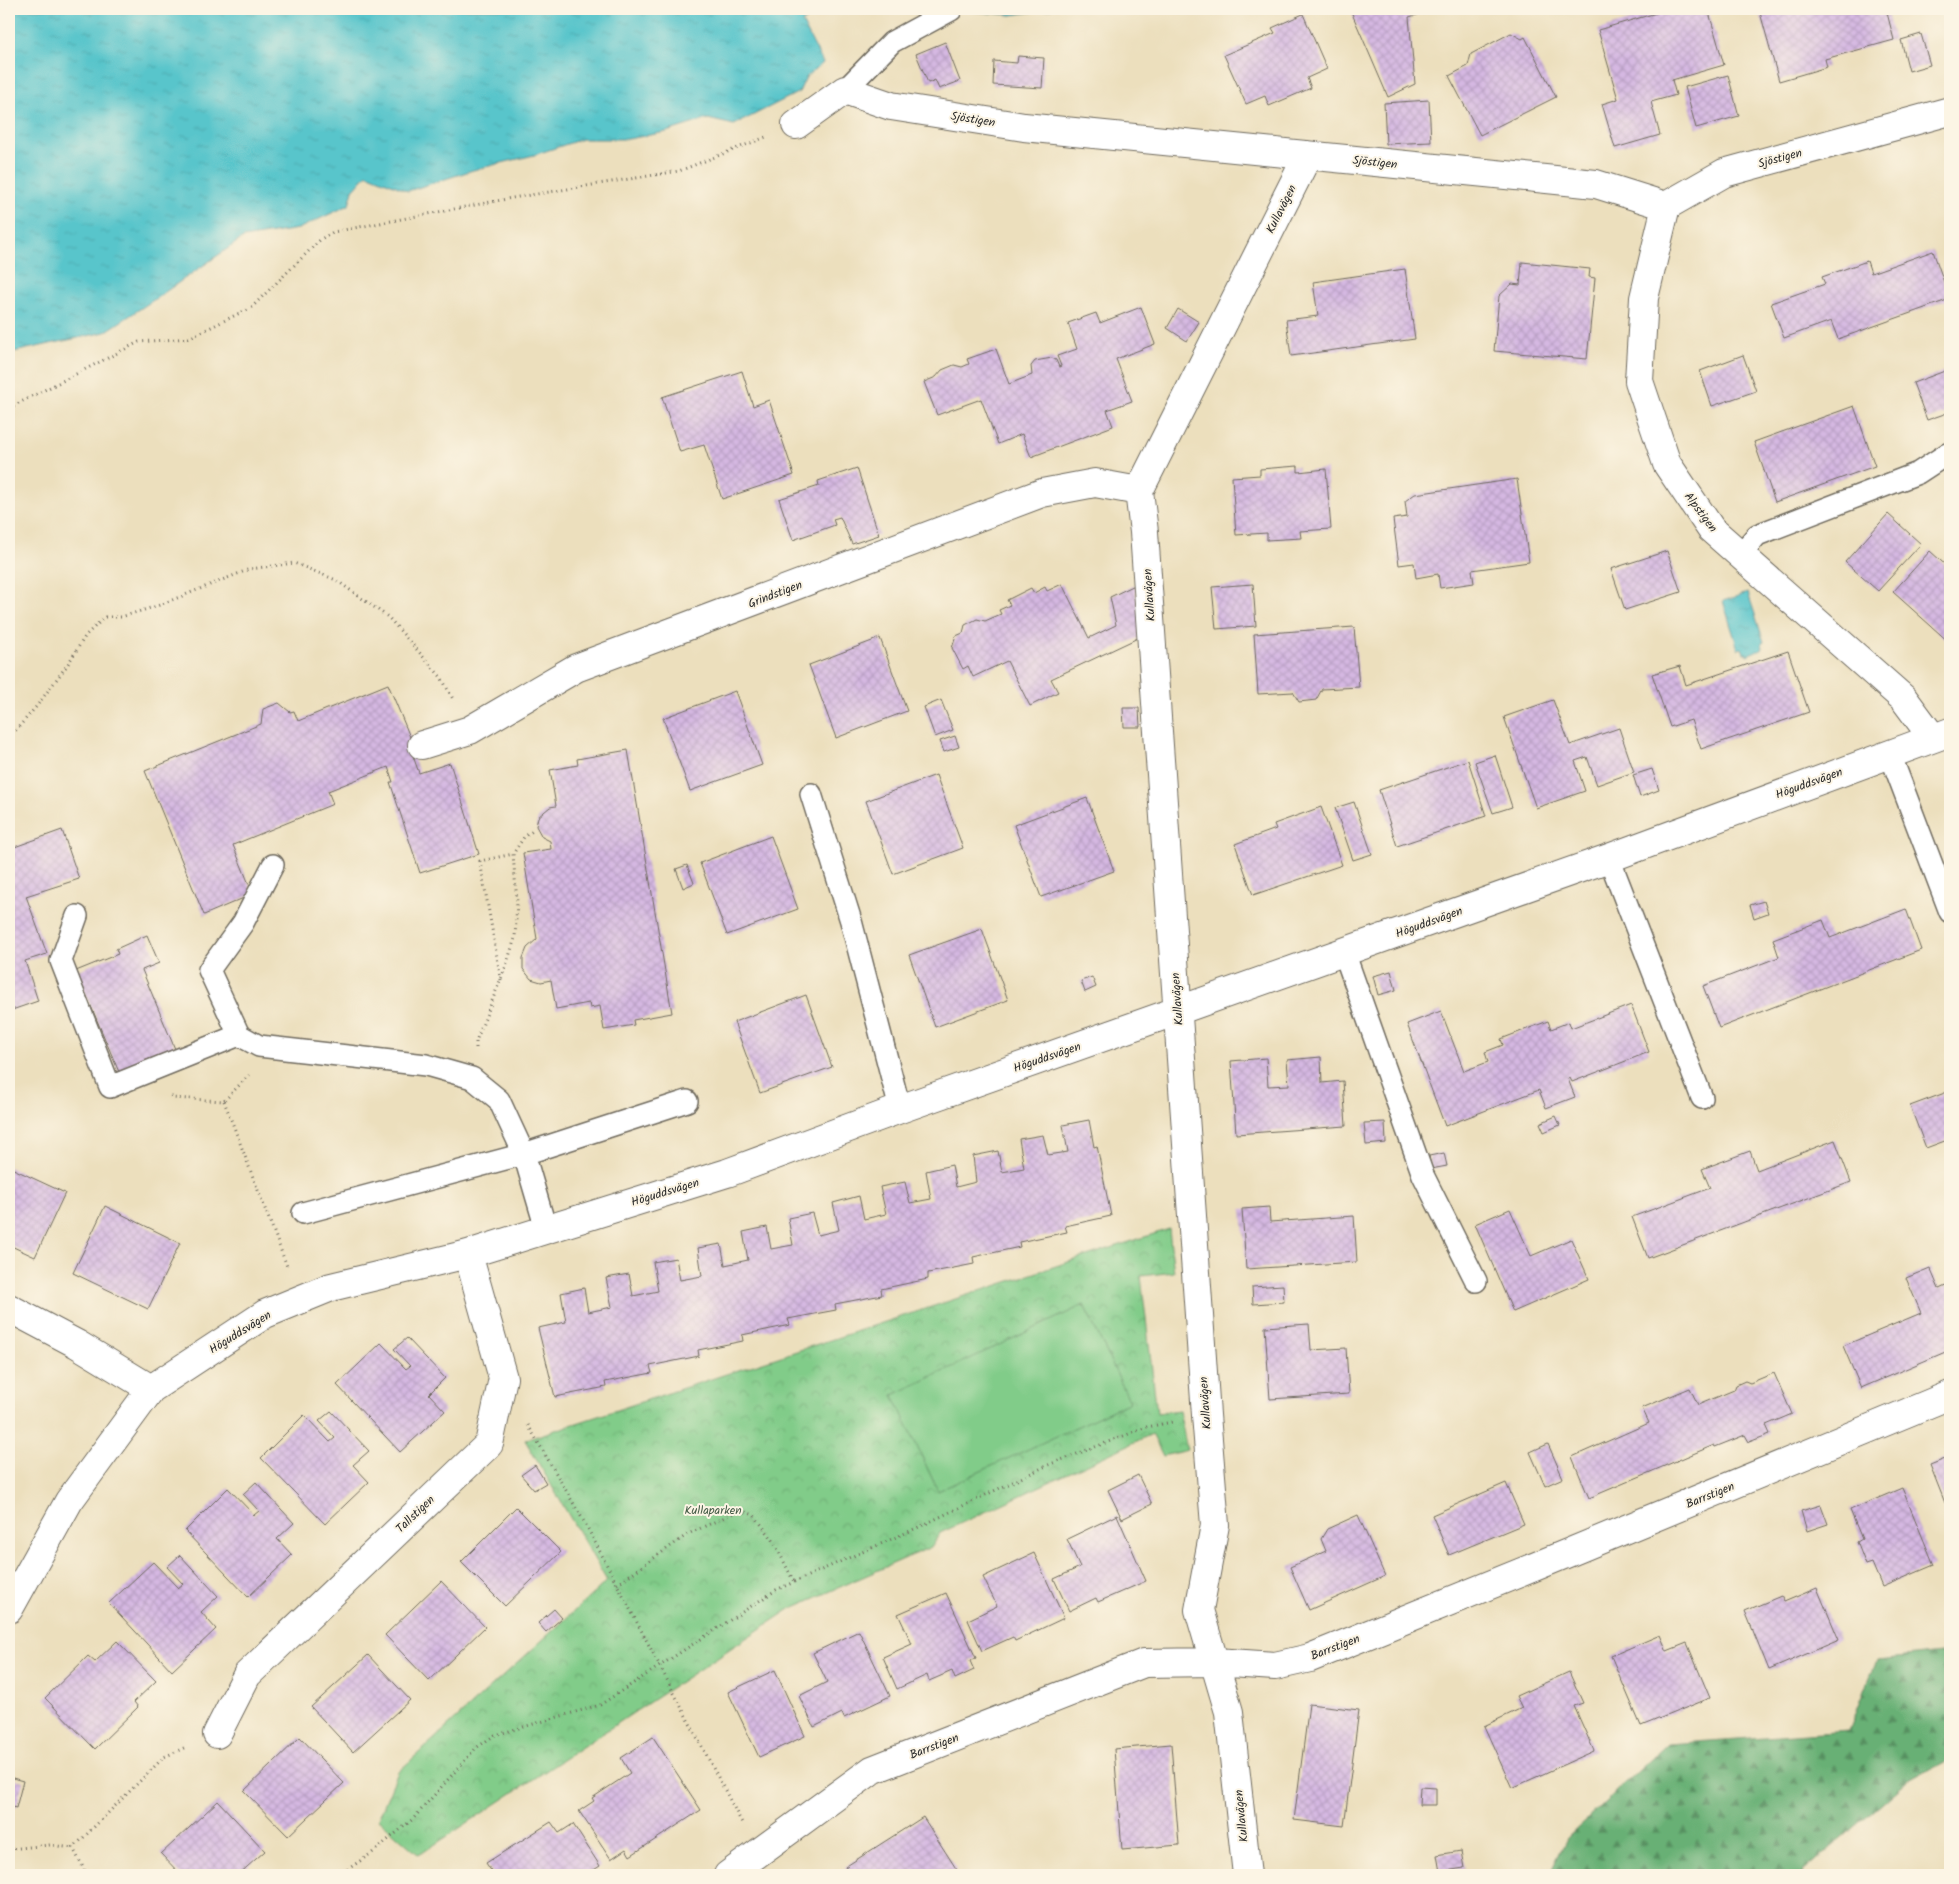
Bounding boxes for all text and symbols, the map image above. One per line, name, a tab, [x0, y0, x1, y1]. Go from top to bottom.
street label: Sjöstigen	[949, 107, 997, 132]
street label: Sjöstigen	[1756, 143, 1804, 173]
street label: Sjöstigen	[1352, 151, 1398, 174]
street label: Kullavägen	[1261, 181, 1302, 237]
street label: Alpstigen	[1679, 488, 1722, 536]
street label: Kullavägen	[1138, 568, 1161, 622]
street label: Grindstigen	[745, 575, 805, 613]
street label: Höguddsvägen	[1773, 763, 1845, 804]
street label: Höguddsvägen	[1393, 902, 1465, 943]
street label: Kullavägen	[1166, 972, 1189, 1026]
street label: Höguddsvägen	[1011, 1037, 1083, 1078]
street label: Höguddsvägen	[629, 1173, 702, 1212]
street label: Höguddsvägen	[205, 1306, 275, 1359]
street label: Kullavägen	[1194, 1376, 1217, 1430]
street label: Barrstigen	[1683, 1477, 1738, 1514]
street label: Tallstigen	[391, 1491, 439, 1538]
park label: Kullaparken	[684, 1501, 742, 1520]
street label: Barrstigen	[1308, 1629, 1363, 1666]
street label: Barrstigen	[907, 1728, 962, 1765]
street label: Kullavägen	[1229, 1789, 1254, 1843]

